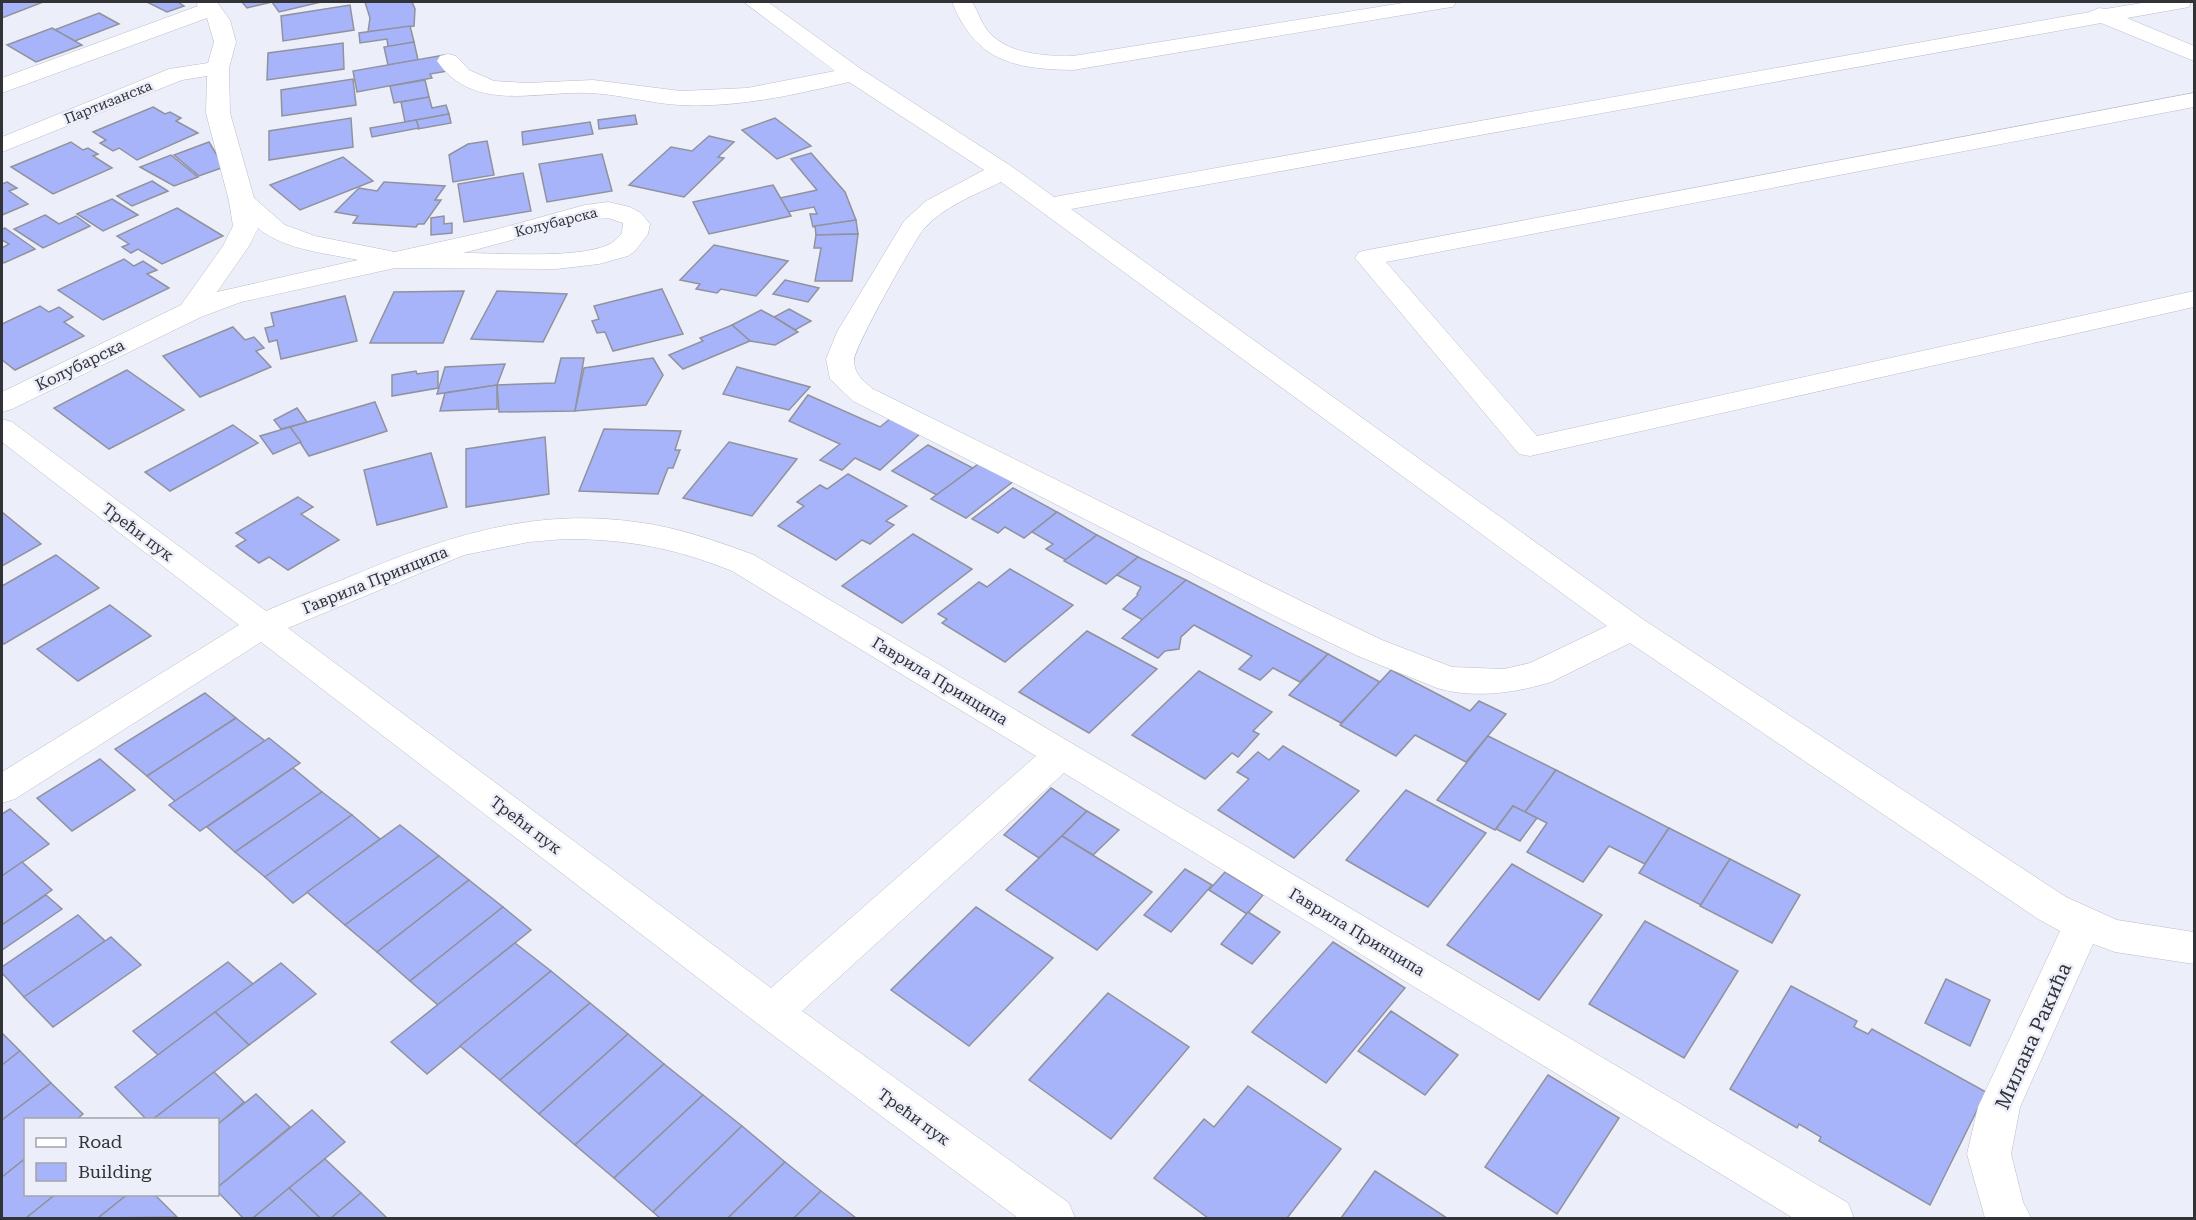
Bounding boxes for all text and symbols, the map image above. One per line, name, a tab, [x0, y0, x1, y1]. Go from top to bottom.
street label: Партизанска	[62, 77, 154, 127]
street label: Колубарска	[513, 204, 599, 240]
street label: Колубарска	[32, 335, 128, 395]
street label: Трећи пук	[99, 499, 177, 565]
street label: Гаврила Принципа	[300, 542, 451, 618]
street label: Гаврила Принципа	[869, 633, 1012, 729]
street label: Трећи пук	[487, 792, 565, 858]
street label: Гаврила Принципа	[1286, 884, 1429, 980]
street label: Милана Ракића	[1990, 959, 2076, 1113]
street label: Трећи пук	[874, 1084, 954, 1150]
legend	[24, 1118, 219, 1196]
text: Road	[78, 1131, 123, 1152]
text: Building	[78, 1161, 152, 1182]

